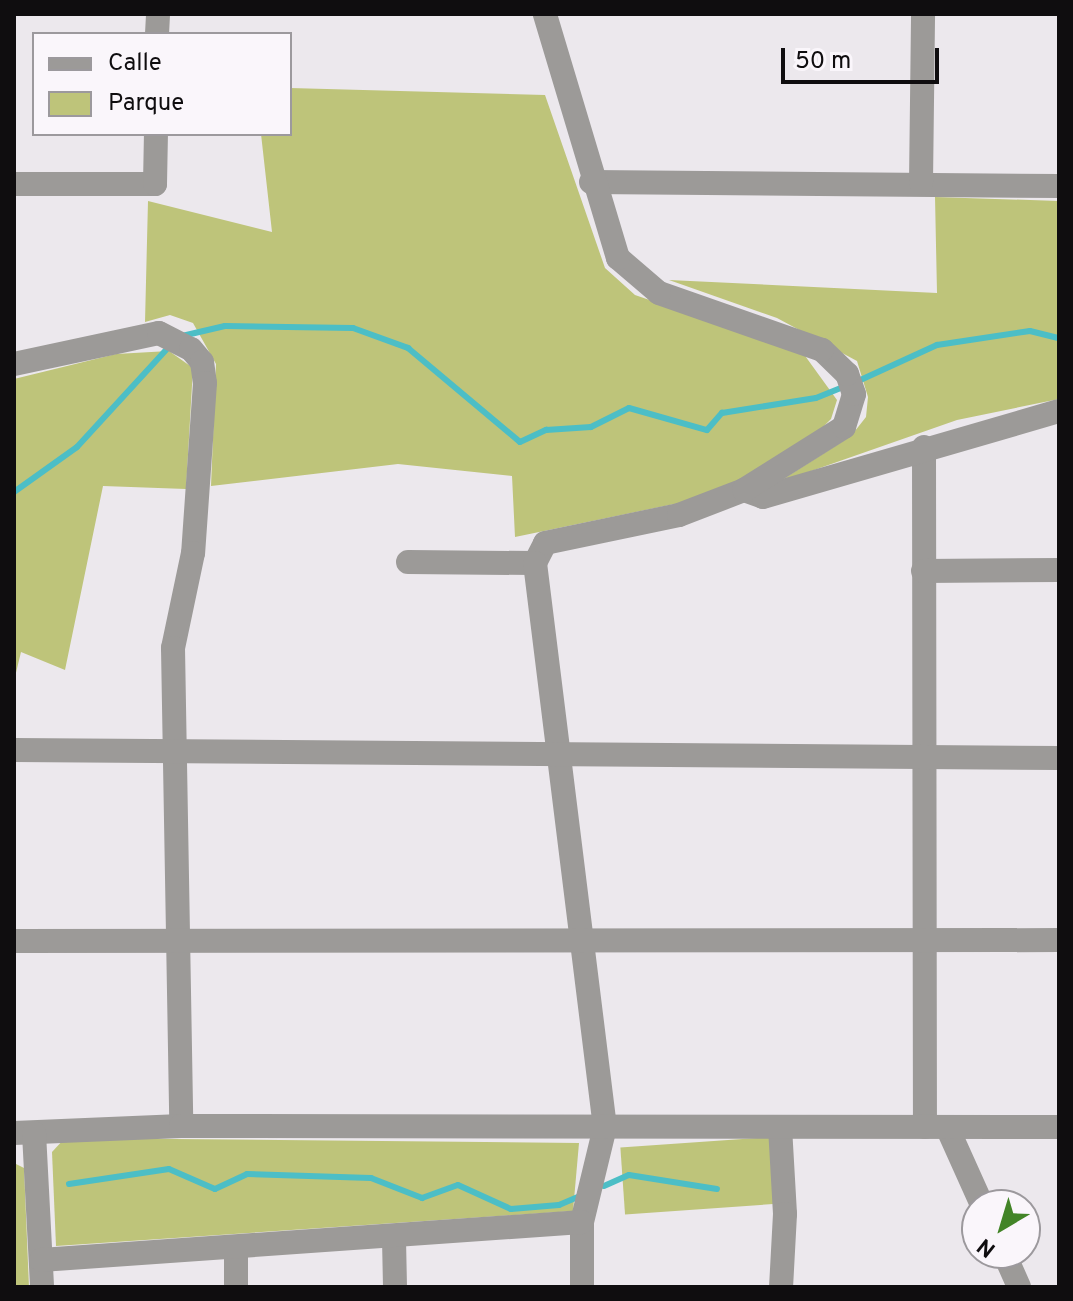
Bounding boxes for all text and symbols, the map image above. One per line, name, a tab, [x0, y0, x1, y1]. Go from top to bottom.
legend	[32, 32, 292, 136]
scale bar	[785, 32, 943, 82]
text: 50 m	[795, 47, 851, 77]
text: Calle	[108, 49, 162, 79]
text: Parque	[108, 89, 184, 119]
north arrow	[961, 1189, 1041, 1269]
text: N	[973, 1231, 1002, 1262]

